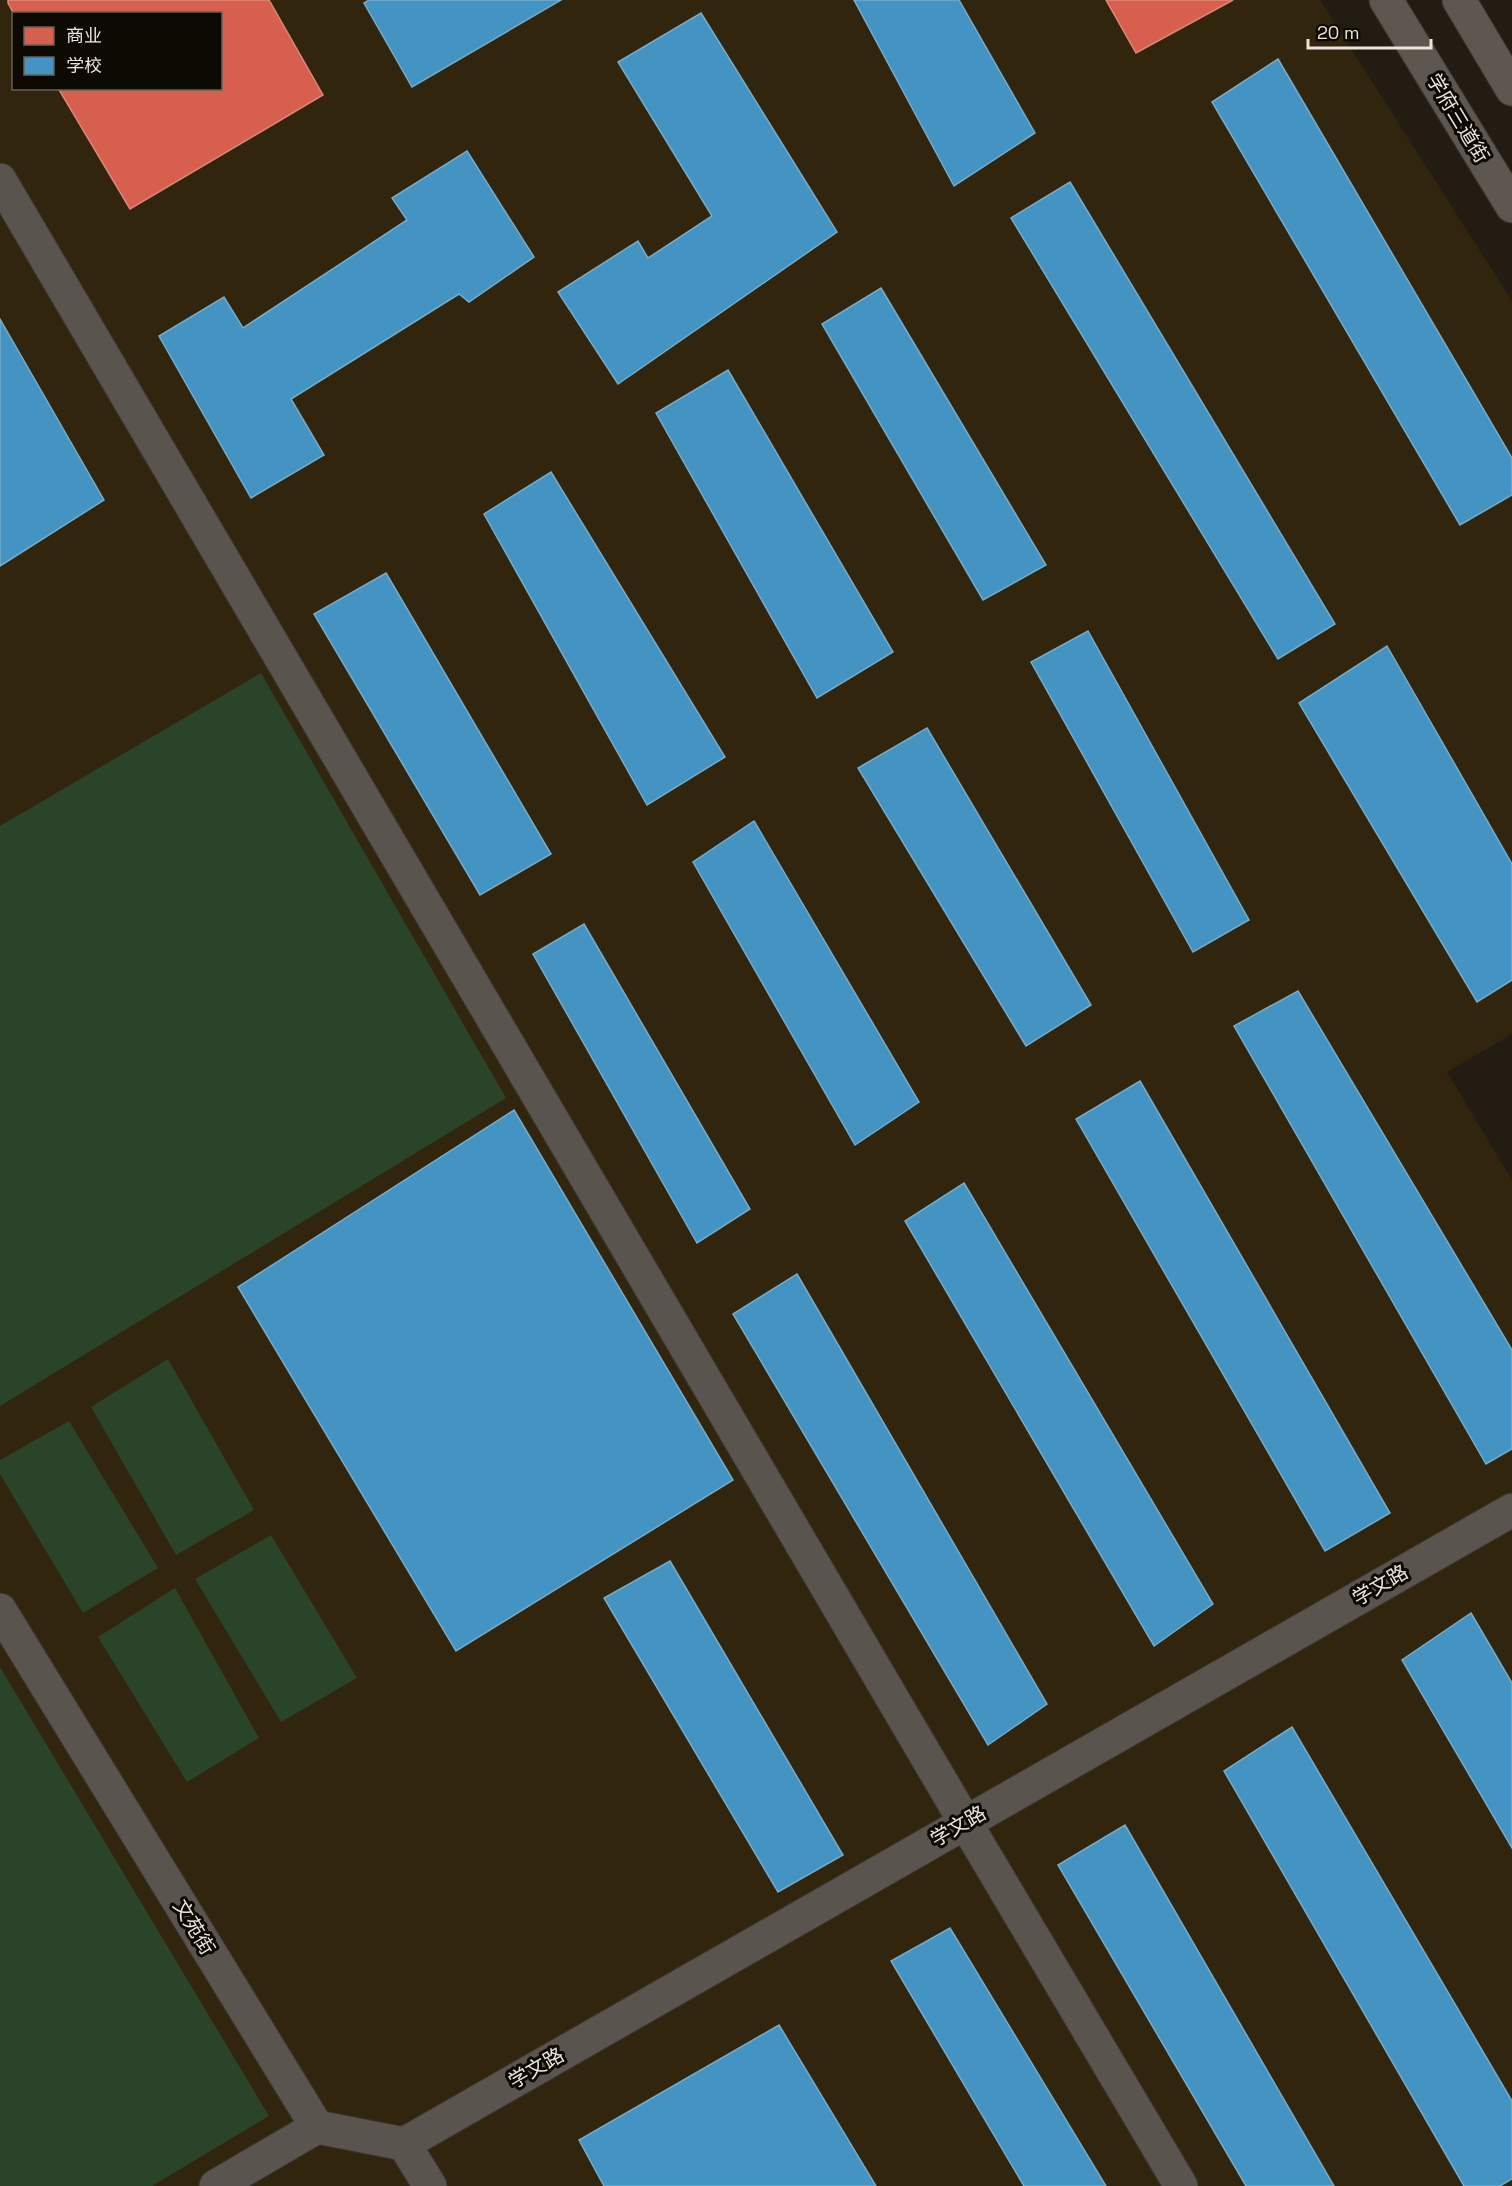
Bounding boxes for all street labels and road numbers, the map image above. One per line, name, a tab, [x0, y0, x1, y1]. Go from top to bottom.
street label: 学府三道街	[1421, 68, 1495, 168]
street label: 学文路	[1348, 1559, 1412, 1611]
street label: 学文路	[926, 1800, 990, 1852]
street label: 文苑街	[167, 1895, 221, 1959]
street label: 学文路	[504, 2042, 568, 2094]

